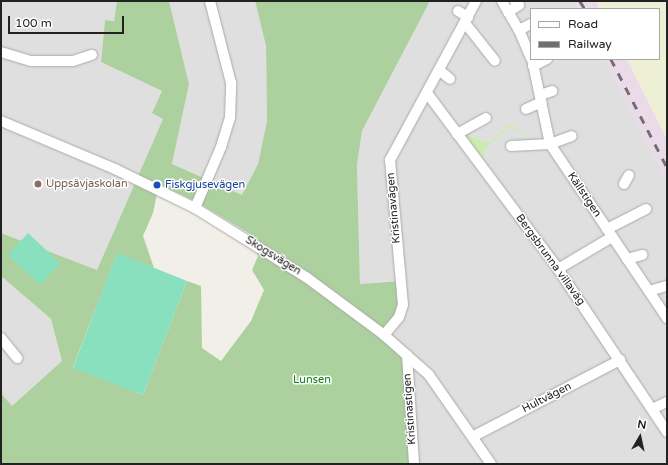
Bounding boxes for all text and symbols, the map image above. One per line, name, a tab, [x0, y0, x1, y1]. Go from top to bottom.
scale bar	[10, 8, 126, 34]
legend	[530, 8, 660, 60]
text: 100 m	[15, 16, 52, 30]
text: Road	[568, 17, 598, 31]
text: Railway	[568, 37, 612, 51]
street label: Källstigen	[564, 170, 604, 220]
street label: Kristinavägen	[384, 172, 404, 244]
place label: Uppsävjaskolan	[46, 177, 128, 191]
place label: Fiskgjusevägen	[165, 178, 245, 192]
marker: Uppsävjaskolan	[33, 179, 43, 189]
marker: Fiskgjusevägen	[152, 180, 162, 190]
street label: Bergsbrunna villaväg	[513, 212, 587, 308]
street label: Skogsvägen	[243, 234, 303, 278]
park label: Lunsen	[293, 373, 331, 387]
street label: Kristinastigen	[401, 373, 419, 445]
street label: Hultvägen	[520, 380, 574, 416]
north arrow	[620, 417, 660, 457]
text: N	[637, 418, 647, 432]

